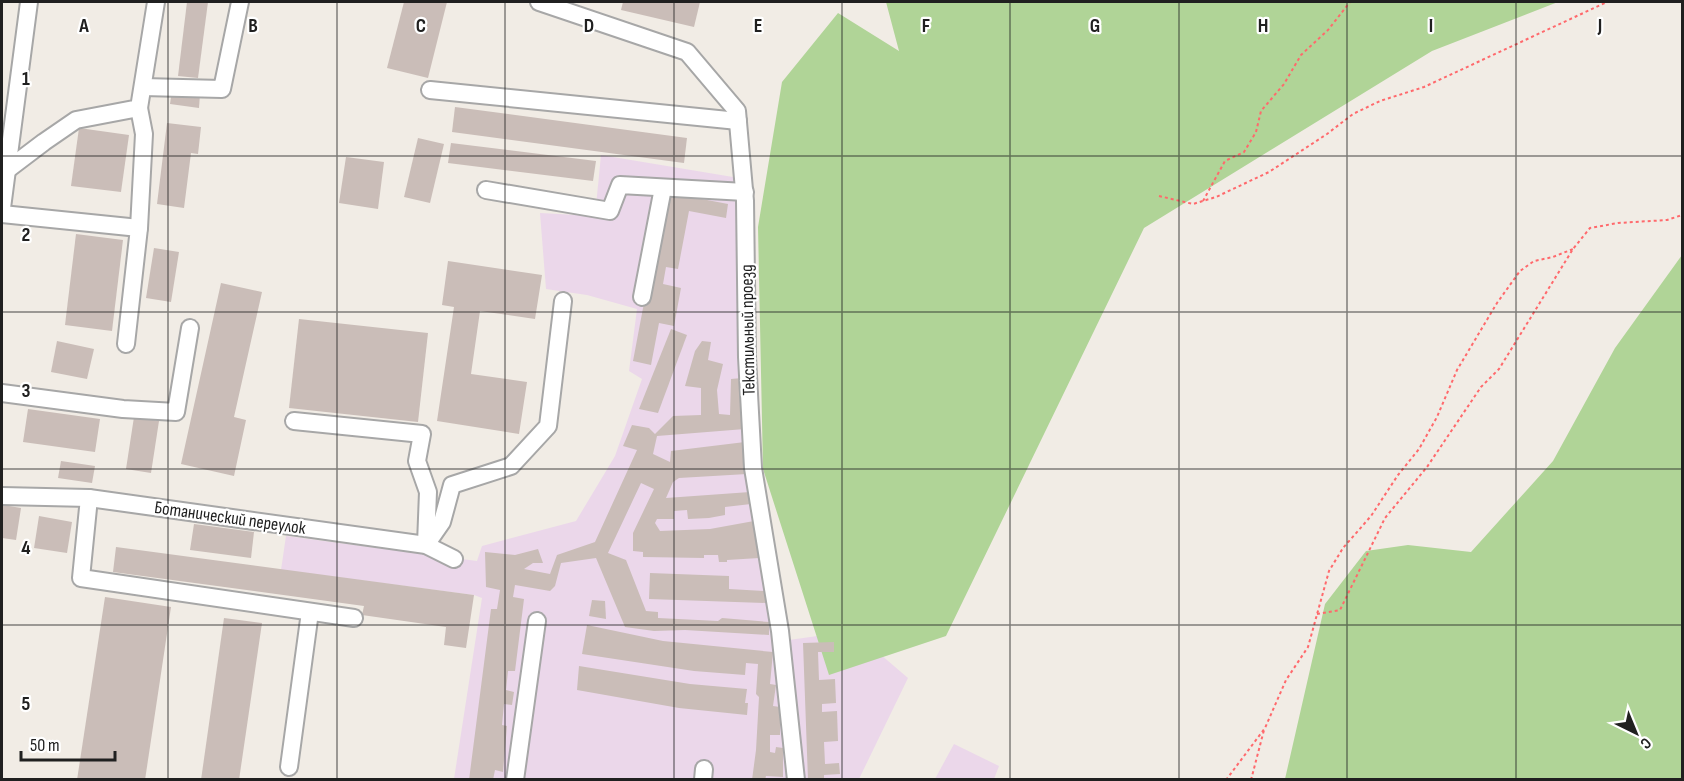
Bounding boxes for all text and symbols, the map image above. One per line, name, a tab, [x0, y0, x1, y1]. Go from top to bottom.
text: A	[78, 14, 89, 38]
text: B	[248, 14, 258, 38]
text: C	[416, 14, 426, 38]
text: D	[584, 14, 594, 38]
text: E	[754, 14, 762, 38]
text: F	[922, 14, 930, 38]
text: G	[1090, 14, 1100, 38]
text: H	[1258, 14, 1268, 38]
text: I	[1429, 14, 1433, 38]
text: J	[1597, 14, 1602, 38]
text: 1	[22, 67, 30, 91]
text: 2	[22, 223, 30, 247]
street label: Текстильный проезд	[736, 264, 760, 396]
text: 3	[22, 379, 31, 403]
street label: Ботанический переулок	[153, 497, 307, 539]
text: 4	[21, 536, 31, 560]
text: 5	[22, 692, 31, 716]
north arrow	[1606, 703, 1666, 763]
scale bar	[21, 724, 116, 762]
text: С	[1636, 733, 1655, 753]
text: 50 m	[30, 735, 60, 756]

